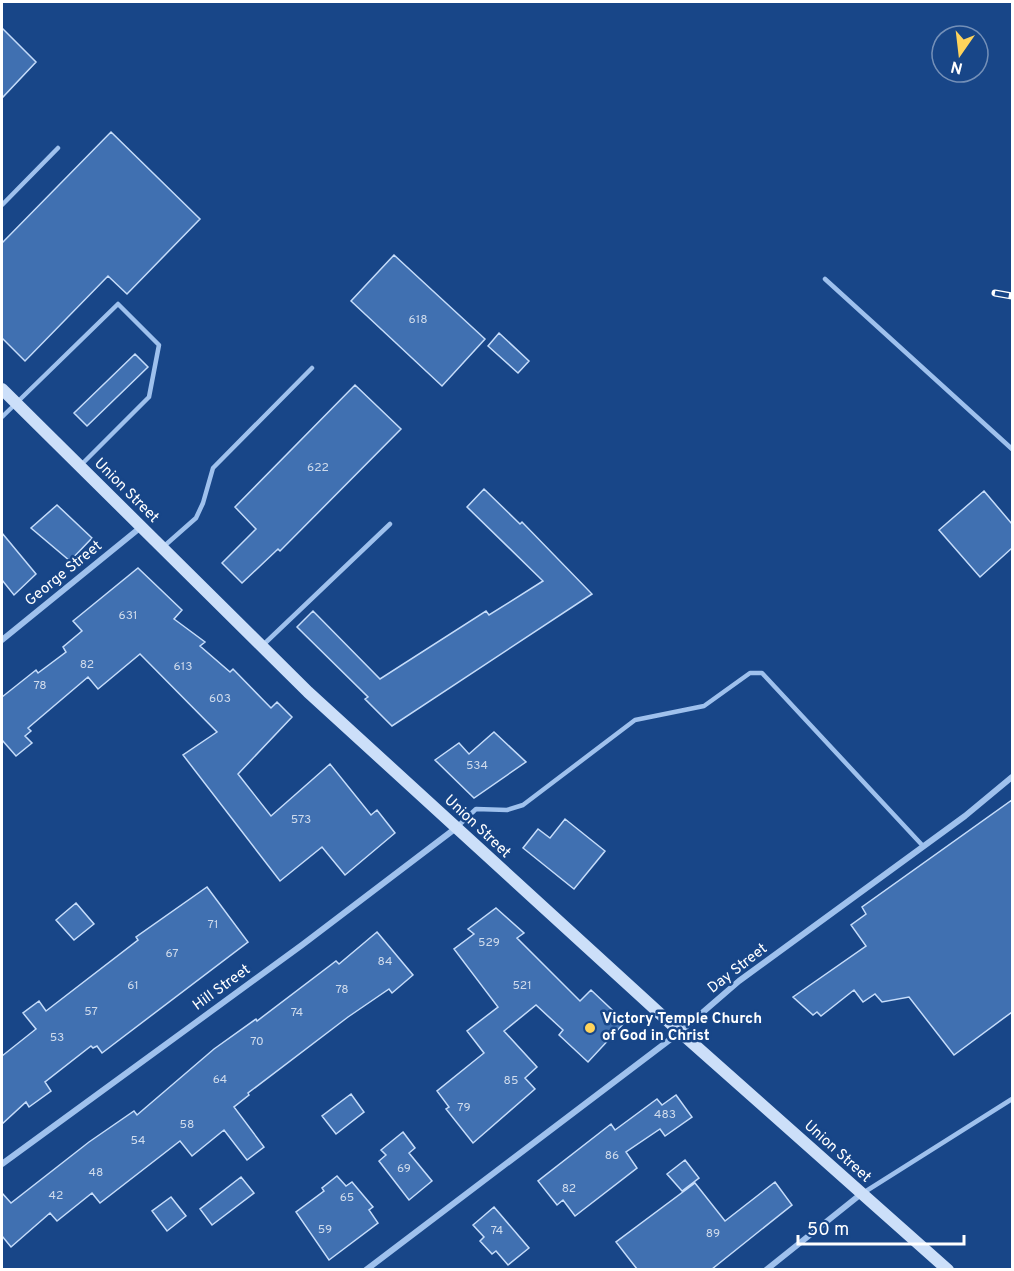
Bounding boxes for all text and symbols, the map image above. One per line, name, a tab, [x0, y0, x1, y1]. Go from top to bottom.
north arrow	[930, 24, 990, 84]
text: N	[949, 56, 965, 78]
house number: 618	[409, 312, 427, 328]
street label: Union Street	[90, 455, 162, 527]
house number: 622	[307, 460, 329, 476]
street label: George Street	[22, 537, 106, 611]
house number: 631	[119, 608, 137, 624]
house number: 82	[80, 657, 94, 673]
house number: 613	[174, 659, 192, 675]
house number: 78	[33, 678, 47, 694]
house number: 603	[209, 691, 231, 707]
house number: 534	[466, 758, 488, 774]
street label: Union Street	[440, 791, 514, 863]
house number: 573	[291, 812, 311, 828]
house number: 71	[208, 917, 218, 933]
house number: 529	[478, 935, 500, 951]
street label: Day Street	[704, 940, 772, 998]
house number: 67	[165, 946, 179, 962]
house number: 84	[378, 954, 392, 970]
street label: Hill Street	[189, 961, 255, 1015]
house number: 61	[127, 978, 139, 994]
house number: 521	[512, 978, 532, 994]
house number: 78	[335, 982, 349, 998]
house number: 57	[84, 1004, 98, 1020]
house number: 74	[291, 1005, 303, 1021]
place label: Victory Temple Church of God in Christ	[602, 1010, 762, 1046]
marker: Victory Temple Church of God in Christ	[583, 1021, 597, 1035]
house number: 53	[50, 1030, 64, 1046]
house number: 70	[250, 1034, 264, 1050]
house number: 64	[213, 1072, 227, 1088]
house number: 85	[504, 1073, 518, 1089]
house number: 79	[457, 1100, 471, 1116]
house number: 483	[654, 1107, 676, 1123]
house number: 58	[180, 1117, 194, 1133]
street label: Union Street	[799, 1117, 875, 1187]
house number: 54	[130, 1133, 146, 1149]
house number: 86	[605, 1148, 619, 1164]
house number: 69	[397, 1161, 411, 1177]
house number: 48	[89, 1165, 103, 1181]
house number: 82	[562, 1181, 576, 1197]
house number: 42	[49, 1188, 63, 1204]
house number: 65	[340, 1190, 354, 1206]
scale bar	[798, 1208, 964, 1246]
text: 50 m	[807, 1219, 849, 1242]
house number: 59	[318, 1222, 332, 1238]
house number: 74	[491, 1223, 503, 1239]
house number: 89	[706, 1226, 720, 1242]

